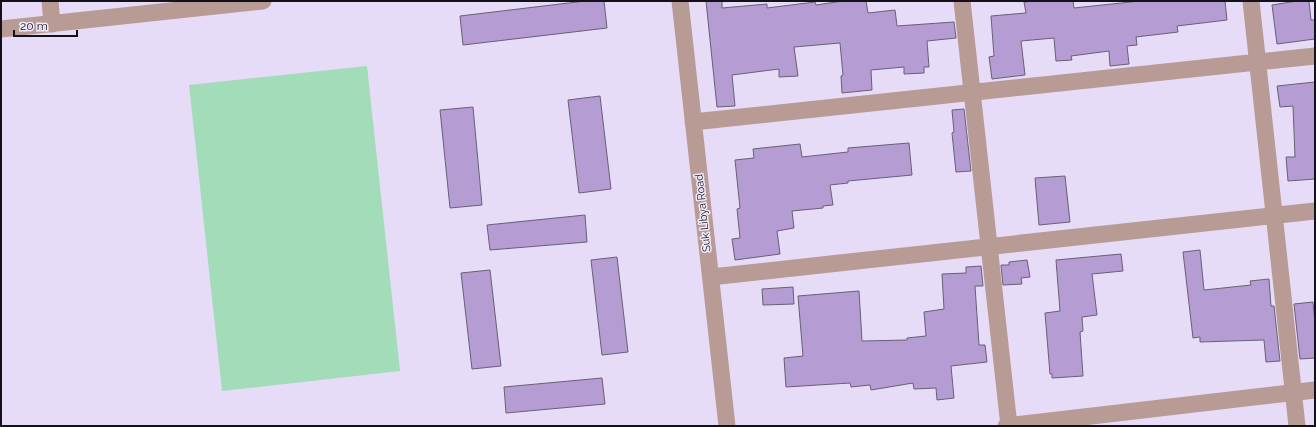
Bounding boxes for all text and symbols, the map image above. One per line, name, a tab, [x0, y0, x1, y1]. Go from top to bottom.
scale bar	[14, 12, 77, 38]
text: 20 m	[20, 19, 48, 33]
street label: Suk Libya Road	[692, 173, 714, 253]

